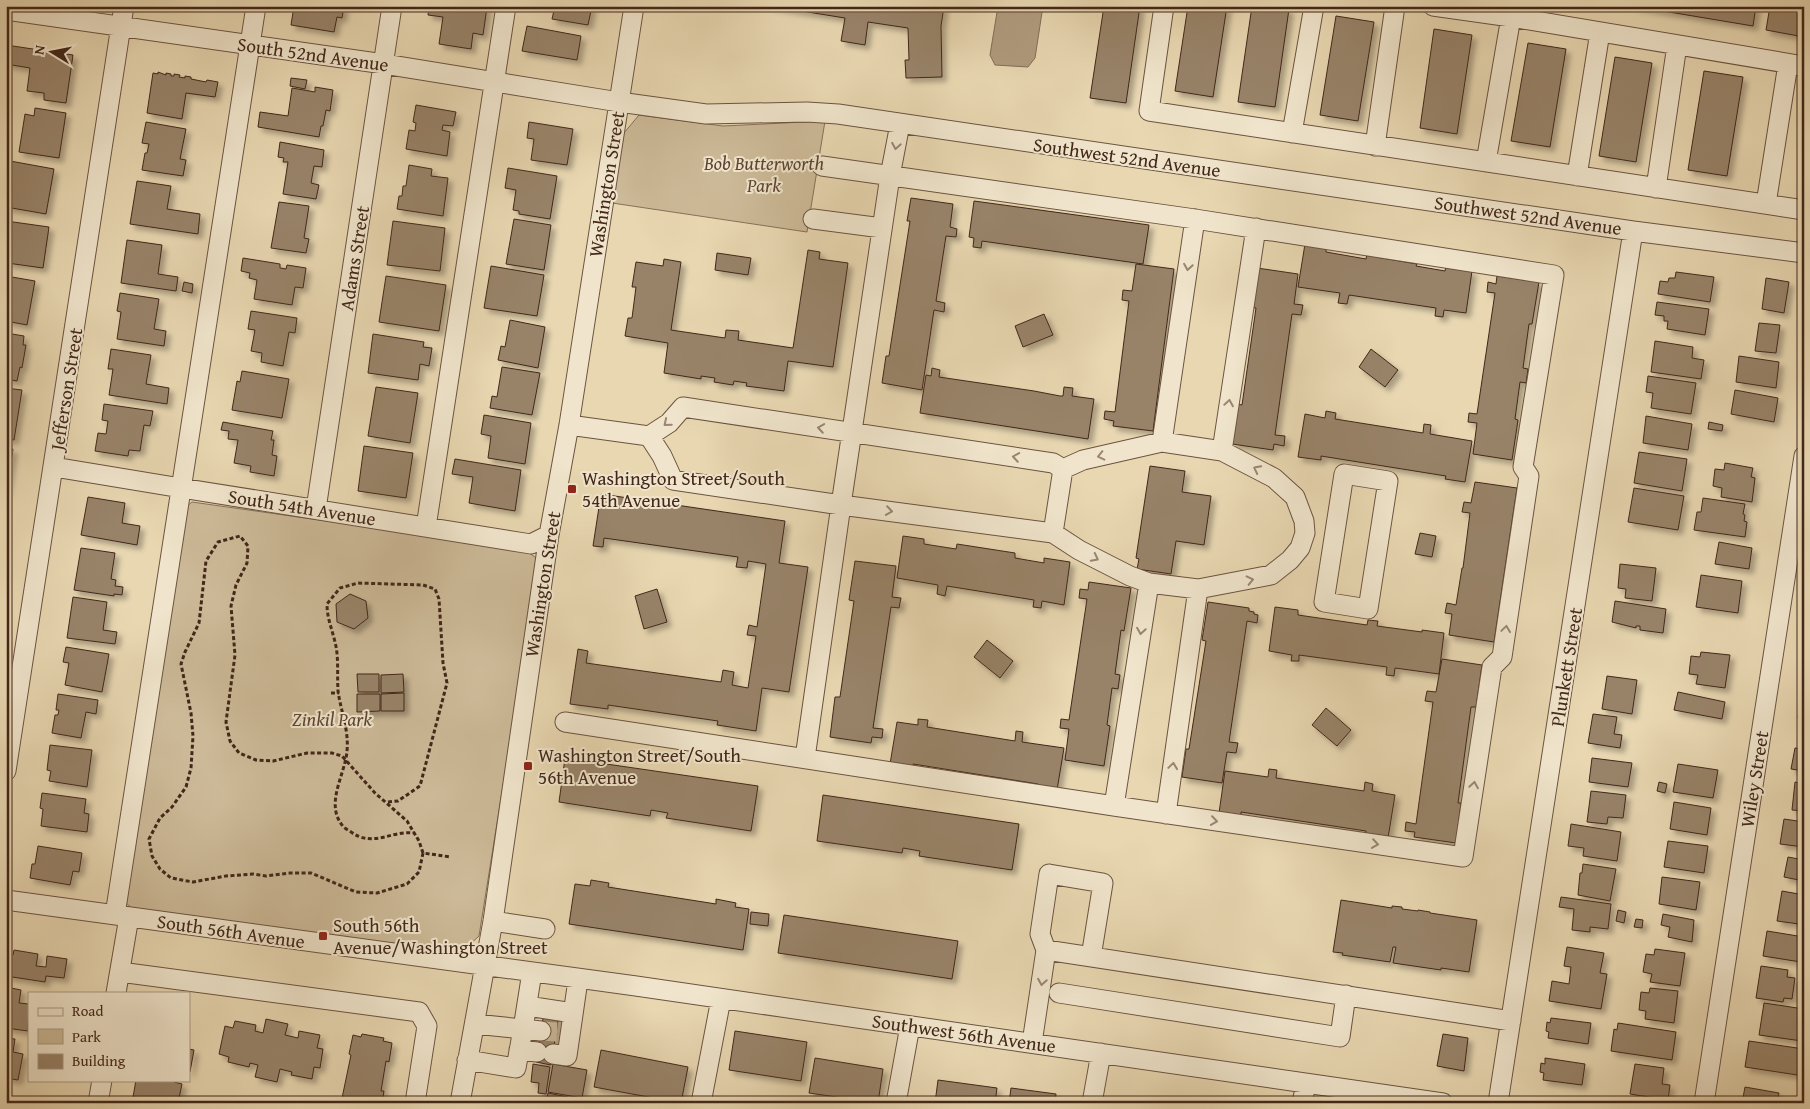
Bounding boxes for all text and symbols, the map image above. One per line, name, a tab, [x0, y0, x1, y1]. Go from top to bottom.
north arrow	[28, 28, 78, 78]
street label: South 52nd Avenue	[236, 30, 391, 78]
text: N	[29, 43, 50, 56]
street label: Washington Street	[581, 109, 631, 259]
street label: Southwest 52nd Avenue	[1032, 130, 1222, 184]
one-way arrow	[891, 142, 901, 150]
park label: Bob Butterworth Park	[703, 149, 824, 199]
street label: Southwest 52nd Avenue	[1433, 188, 1623, 242]
street label: Adams Street	[332, 203, 376, 313]
one-way arrow	[1183, 263, 1194, 271]
street label: Jefferson Street	[42, 325, 90, 454]
one-way arrow	[1224, 399, 1234, 408]
one-way arrow	[664, 418, 673, 426]
one-way arrow	[817, 423, 825, 433]
one-way arrow	[1096, 450, 1105, 461]
one-way arrow	[1012, 452, 1020, 463]
place label: Washington Street/South 54th Avenue	[582, 464, 785, 514]
one-way arrow	[1253, 465, 1262, 475]
street label: South 54th Avenue	[226, 482, 378, 532]
marker: Washington Street/South 54th Avenue	[566, 483, 578, 495]
one-way arrow	[885, 505, 893, 516]
street label: Washington Street	[517, 509, 567, 659]
one-way arrow	[1089, 552, 1098, 562]
one-way arrow	[1246, 575, 1255, 586]
street label: Plunkett Street	[1543, 605, 1589, 729]
one-way arrow	[1501, 624, 1511, 633]
one-way arrow	[1137, 627, 1147, 636]
park label: Zinkil Park	[292, 705, 372, 733]
street label: Wiley Street	[1733, 728, 1775, 829]
place label: Washington Street/South 56th Avenue	[538, 741, 741, 791]
marker: Washington Street/South 56th Avenue	[522, 760, 534, 772]
one-way arrow	[1167, 761, 1177, 770]
one-way arrow	[1468, 781, 1479, 789]
one-way arrow	[1210, 815, 1218, 826]
one-way arrow	[1370, 839, 1379, 849]
street label: South 56th Avenue	[155, 907, 307, 955]
place label: South 56th Avenue/Washington Street	[333, 911, 548, 961]
marker: South 56th Avenue/Washington Street	[317, 930, 329, 942]
one-way arrow	[1037, 978, 1047, 987]
legend	[28, 992, 190, 1082]
text: Road	[72, 1000, 103, 1021]
street label: Southwest 56th Avenue	[870, 1006, 1058, 1060]
text: Park	[72, 1026, 101, 1047]
text: Building	[72, 1050, 126, 1071]

